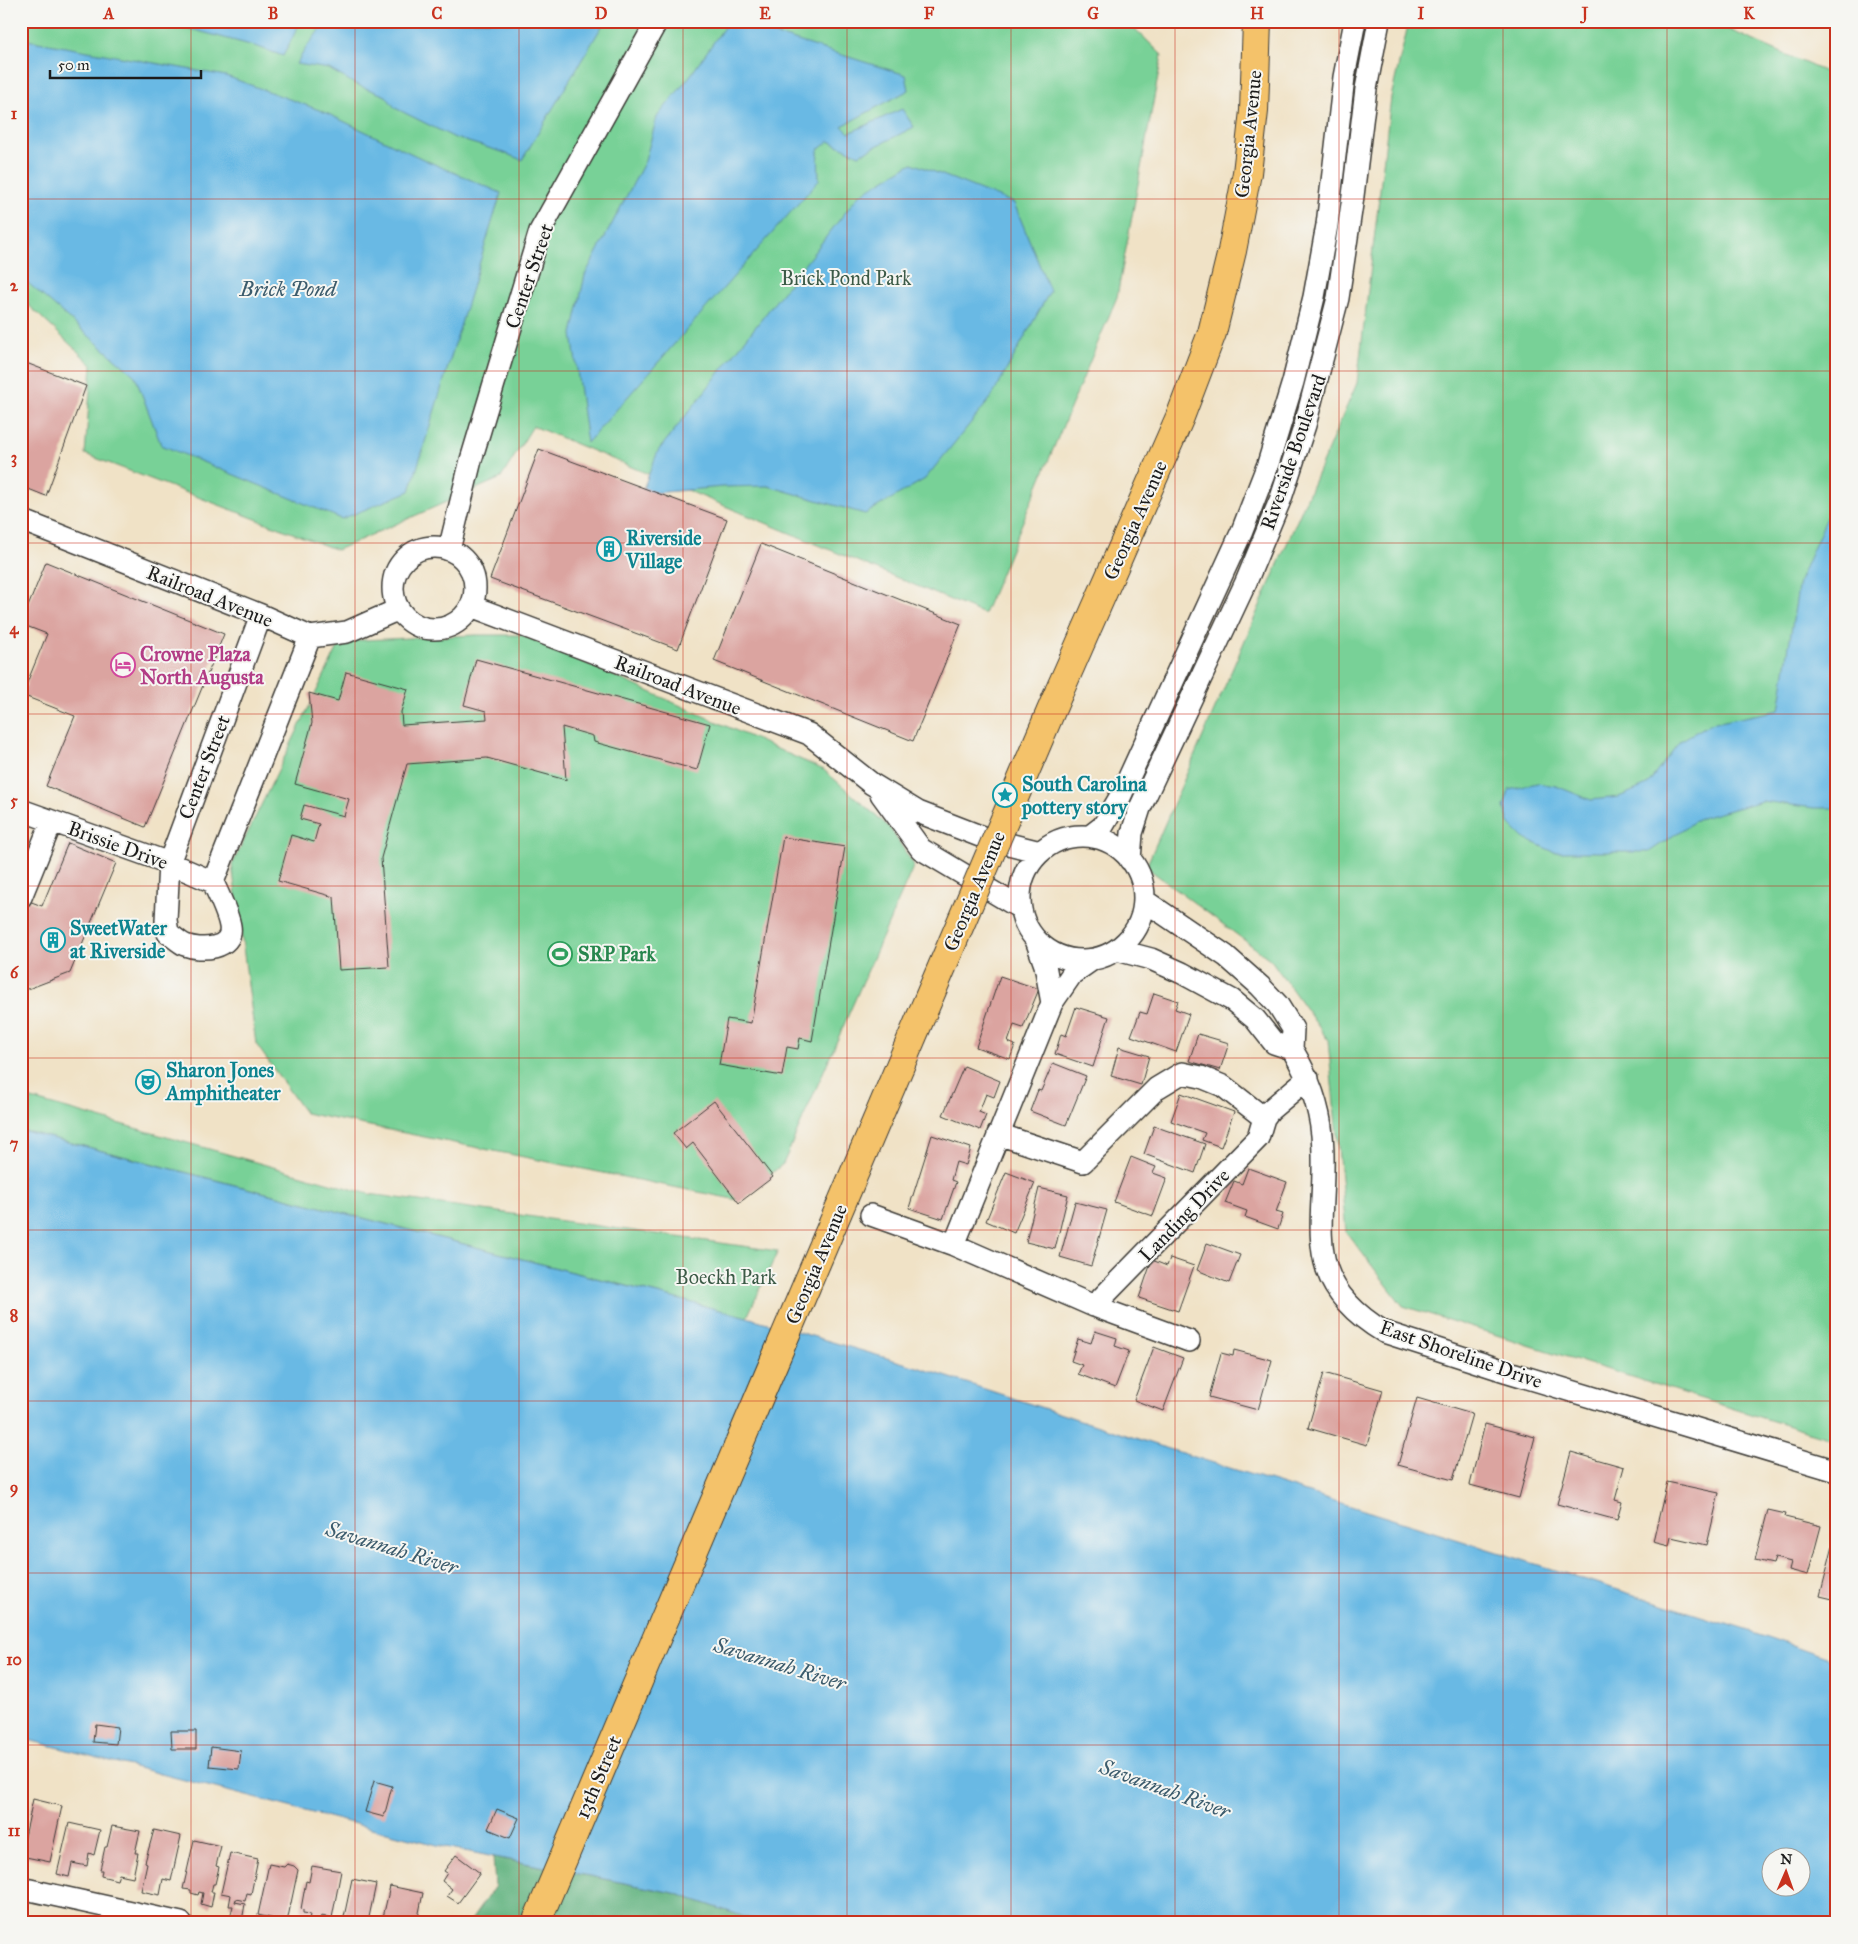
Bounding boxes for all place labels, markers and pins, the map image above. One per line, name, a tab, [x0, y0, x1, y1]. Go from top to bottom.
place label: Riverside Village	[625, 526, 702, 574]
building icon: Riverside Village	[596, 536, 622, 562]
place label: Crowne Plaza North Augusta	[140, 642, 264, 690]
hotel icon: Crowne Plaza North Augusta	[110, 652, 136, 678]
place label: South Carolina pottery story	[1021, 772, 1147, 820]
place icon: South Carolina pottery story	[992, 782, 1018, 808]
place label: SweetWater at Riverside	[70, 916, 167, 963]
building icon: SweetWater at Riverside	[40, 927, 66, 953]
sports icon: SRP Park	[547, 941, 573, 967]
place label: SRP Park	[578, 942, 656, 966]
place label: Sharon Jones Amphitheater	[164, 1058, 281, 1106]
theatre icon: Sharon Jones Amphitheater	[135, 1069, 161, 1095]

